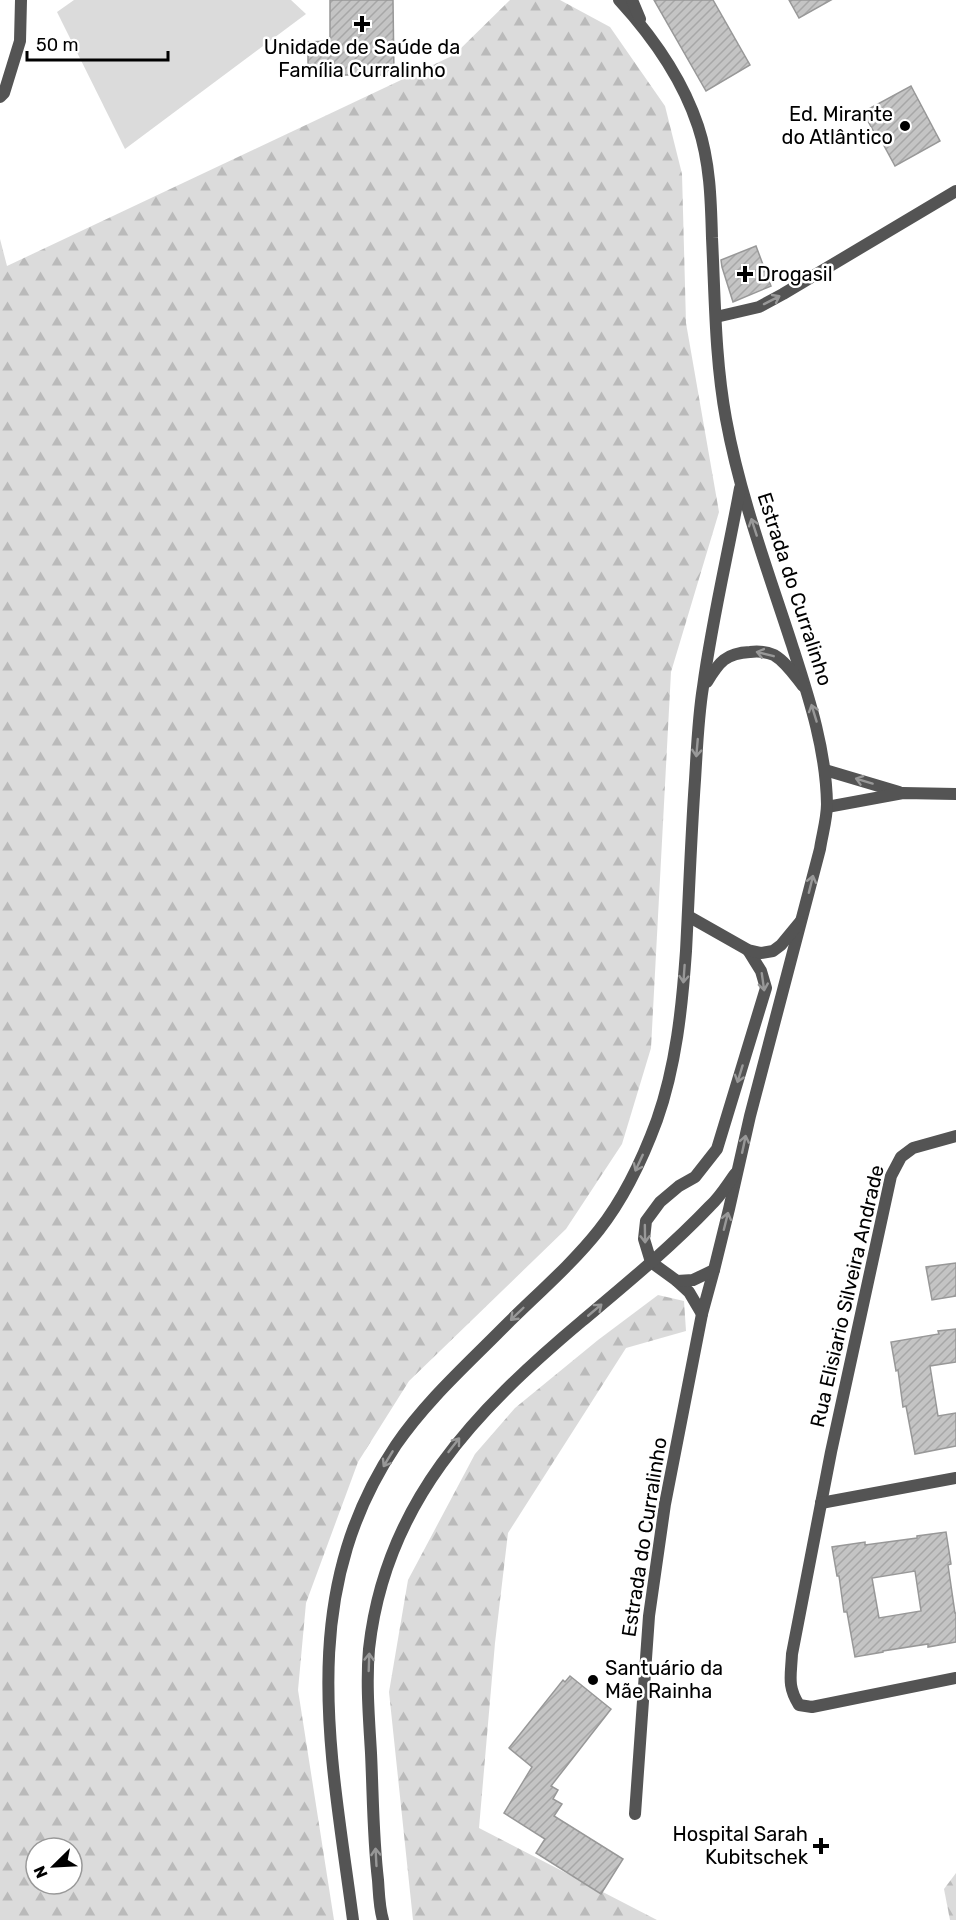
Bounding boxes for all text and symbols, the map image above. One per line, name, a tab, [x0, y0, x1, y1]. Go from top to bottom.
marker: Unidade de Saúde da Família Curralinho	[353, 15, 371, 33]
scale bar	[27, 24, 168, 62]
text: 50 m	[36, 34, 79, 56]
place label: Unidade de Saúde da Família Curralinho	[264, 35, 460, 82]
place label: Ed. Mirante do Atlântico	[782, 102, 893, 149]
marker: Ed. Mirante do Atlântico	[898, 119, 912, 133]
place label: Drogasil	[757, 262, 833, 286]
marker: Drogasil	[738, 267, 752, 281]
one-way arrow	[762, 294, 780, 305]
street label: Estrada do Curralinho	[752, 489, 838, 689]
one-way arrow	[748, 518, 759, 537]
one-way arrow	[756, 648, 775, 659]
one-way arrow	[808, 703, 819, 722]
one-way arrow	[692, 737, 703, 757]
one-way arrow	[855, 775, 874, 786]
one-way arrow	[806, 875, 818, 894]
one-way arrow	[678, 964, 689, 984]
one-way arrow	[757, 972, 768, 992]
one-way arrow	[734, 1064, 745, 1083]
one-way arrow	[739, 1134, 750, 1154]
one-way arrow	[632, 1153, 644, 1171]
street label: Rua Elisiario Silveira Andrade	[805, 1162, 889, 1430]
one-way arrow	[721, 1211, 733, 1230]
one-way arrow	[639, 1224, 651, 1244]
one-way arrow	[587, 1304, 603, 1317]
one-way arrow	[510, 1306, 525, 1321]
street label: Estrada do Curralinho	[616, 1436, 672, 1638]
one-way arrow	[448, 1438, 461, 1454]
one-way arrow	[381, 1450, 394, 1467]
one-way arrow	[363, 1653, 374, 1673]
place label: Santuário da Mãe Rainha	[605, 1656, 723, 1703]
marker: Santuário da Mãe Rainha	[586, 1673, 600, 1687]
place label: Hospital Sarah Kubitschek	[673, 1822, 809, 1869]
north arrow	[24, 1836, 84, 1896]
marker: Hospital Sarah Kubitschek	[812, 1837, 830, 1855]
one-way arrow	[370, 1848, 381, 1868]
text: N	[30, 1863, 52, 1881]

